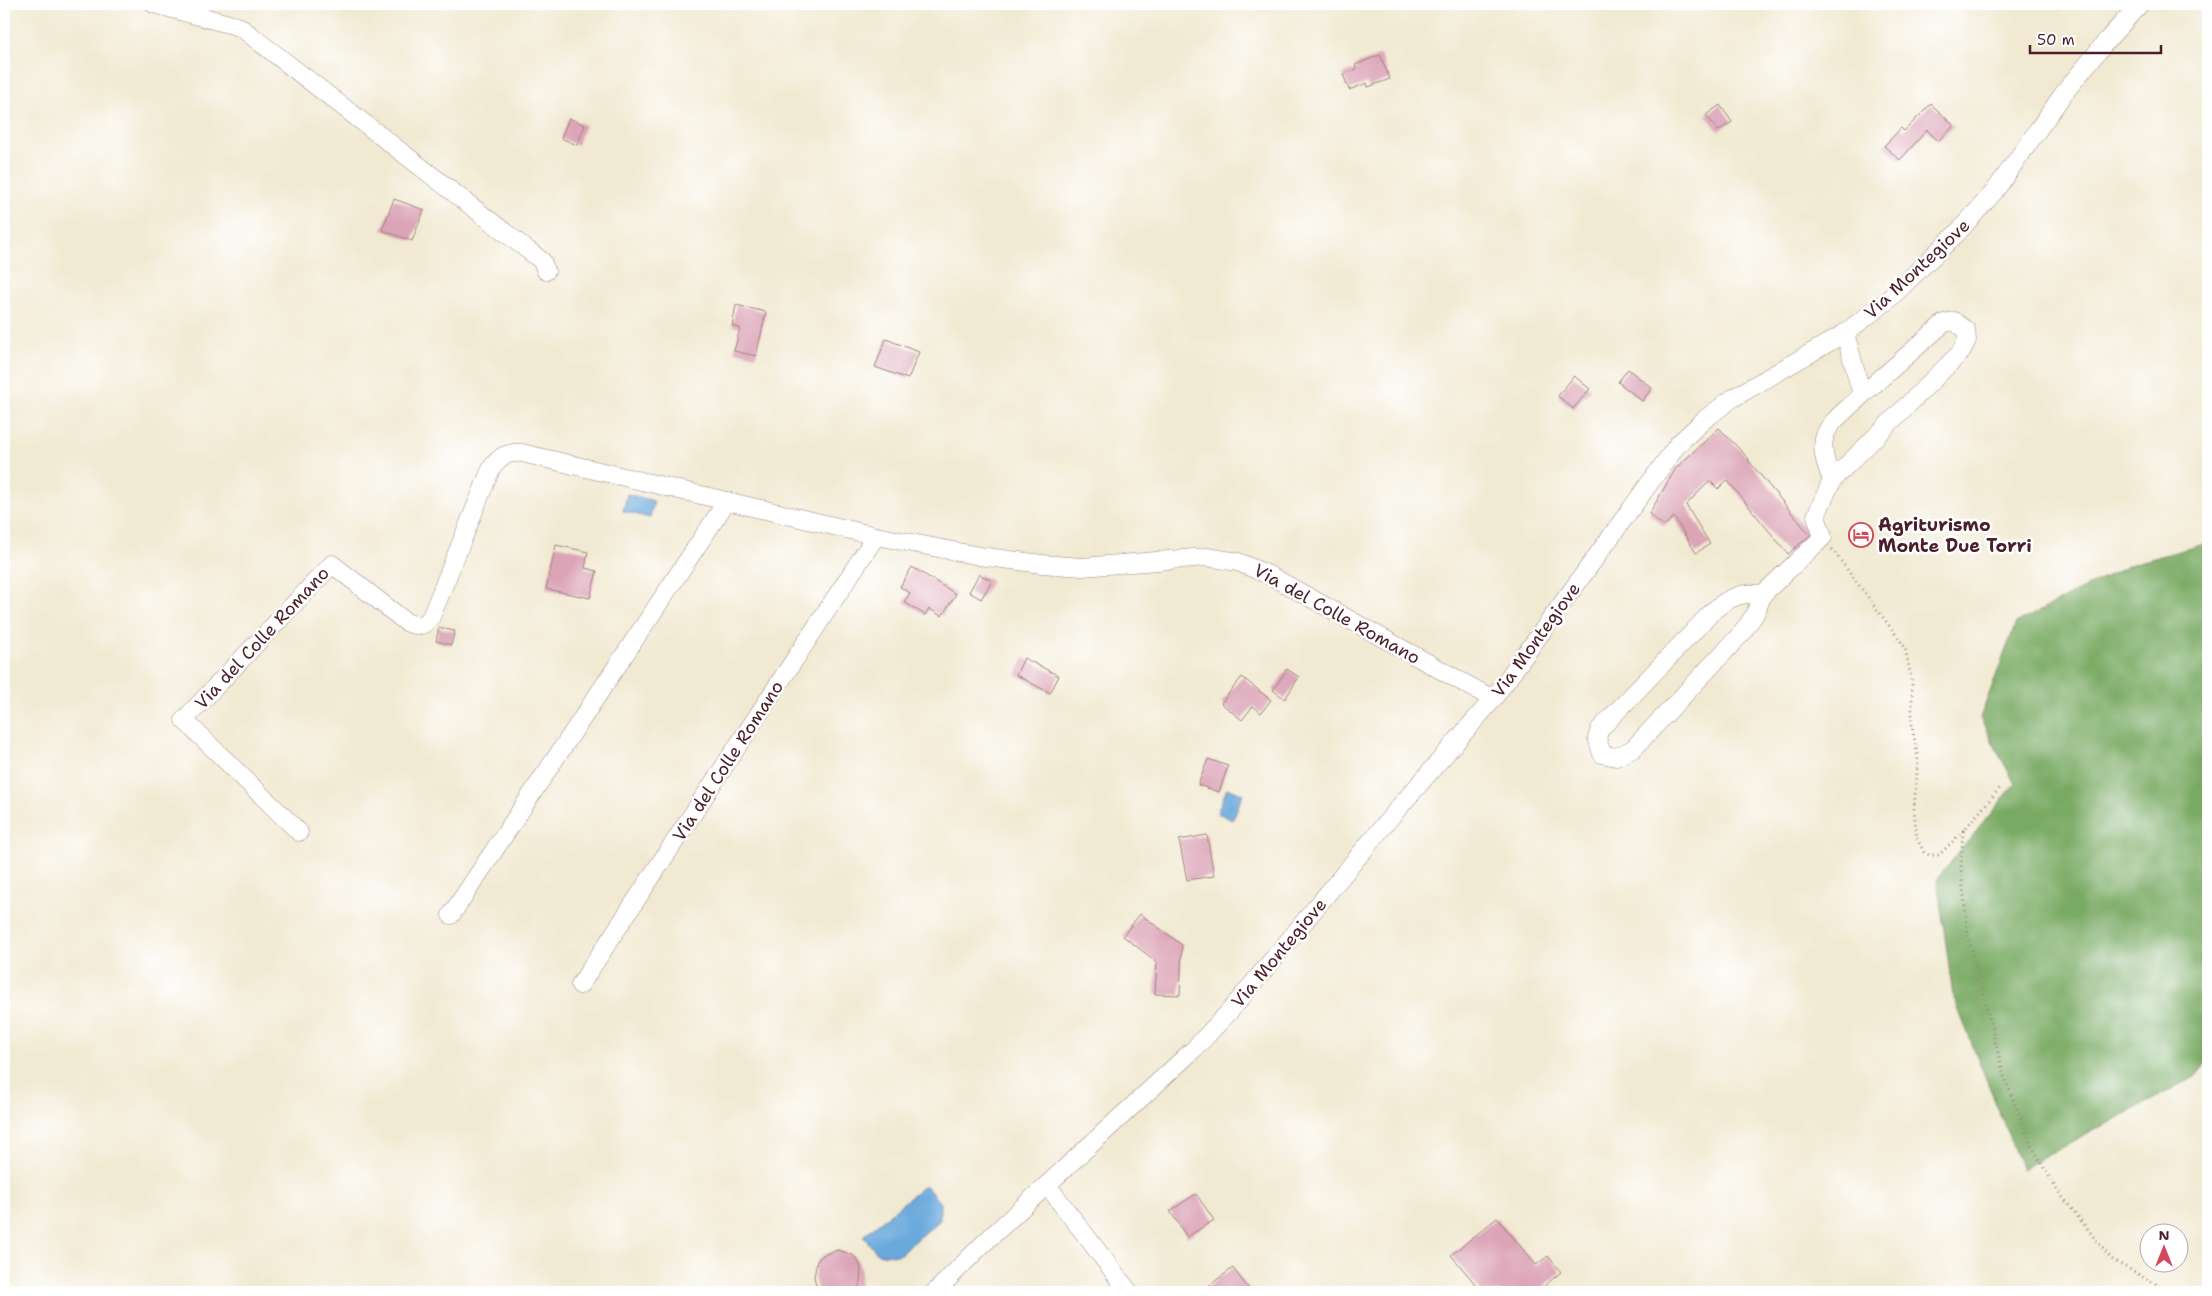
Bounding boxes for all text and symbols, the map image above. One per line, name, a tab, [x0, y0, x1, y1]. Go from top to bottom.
scale bar	[2030, 22, 2161, 54]
text: 50 m	[2037, 30, 2075, 50]
street label: Via Montegiove	[1859, 214, 1975, 324]
place label: Agriturismo Monte Due Torri	[1878, 513, 2032, 558]
hotel icon: Agriturismo Monte Due Torri	[1848, 522, 1874, 548]
street label: Via del Colle Romano	[1249, 558, 1425, 670]
street label: Via del Colle Romano	[189, 561, 335, 715]
street label: Via Montegiove	[1486, 578, 1586, 702]
street label: Via del Colle Romano	[667, 676, 789, 846]
street label: Via Montegiove	[1226, 893, 1332, 1013]
north arrow	[2140, 1224, 2190, 1274]
text: N	[2158, 1226, 2170, 1244]

